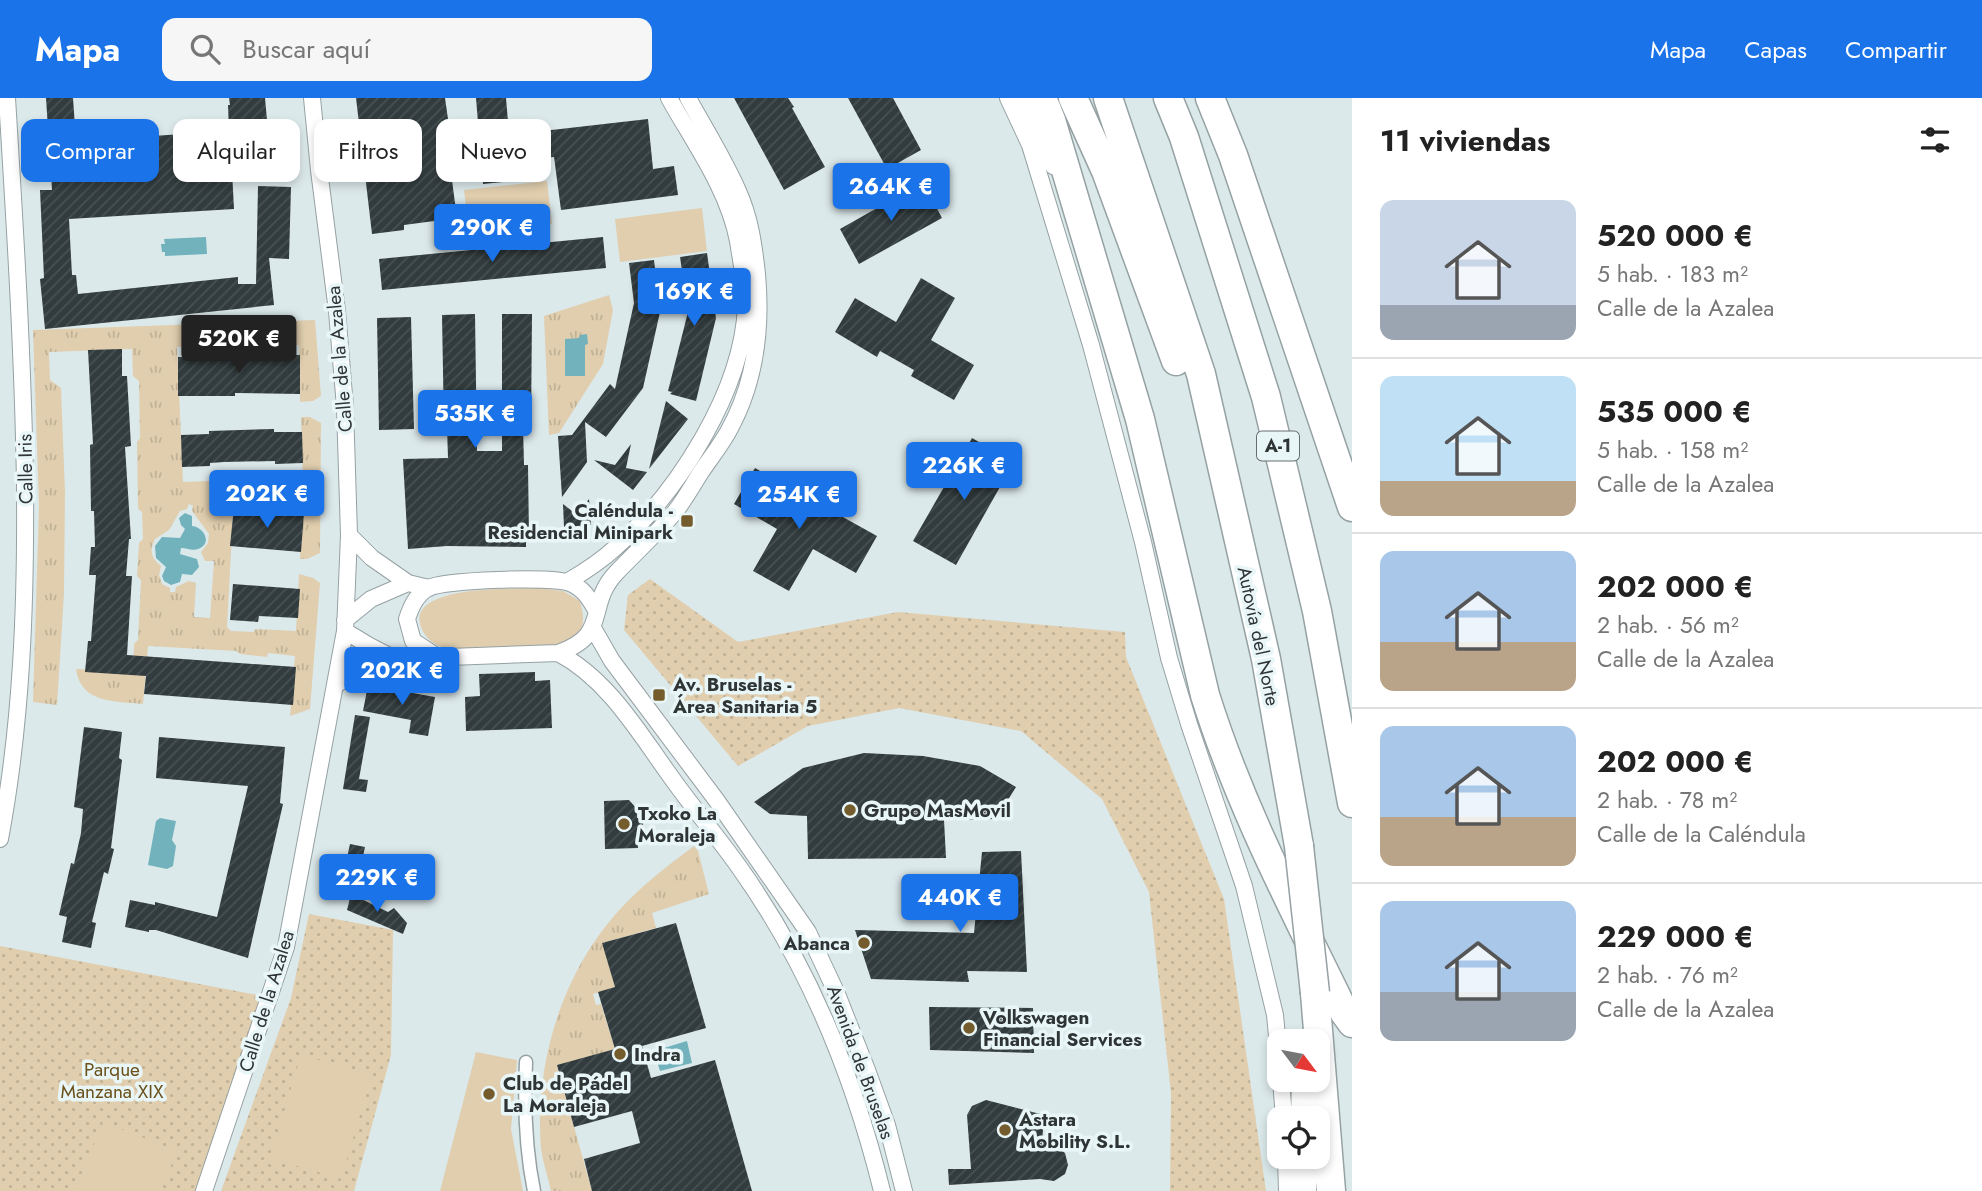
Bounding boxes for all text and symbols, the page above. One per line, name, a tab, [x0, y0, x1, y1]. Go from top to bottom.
search box	[162, 18, 652, 81]
text: Mapa	[35, 26, 120, 73]
icon: search	[186, 30, 224, 68]
text: Buscar aquí	[242, 30, 370, 68]
text: Mapa	[1650, 32, 1706, 67]
text: Capas	[1744, 32, 1807, 67]
text: Compartir	[1845, 32, 1947, 67]
chip: Comprar	[21, 119, 159, 182]
chip: Alquilar	[173, 119, 300, 182]
chip: Filtros	[314, 119, 422, 182]
chip: Nuevo	[436, 119, 551, 182]
text: 11 viviendas	[1380, 119, 1551, 162]
icon: filters	[1916, 121, 1954, 159]
pin: 264K €	[834, 164, 948, 223]
text: 264K €	[849, 169, 933, 203]
pin: 290K €	[435, 204, 549, 264]
text: 290K €	[450, 210, 534, 244]
text: 520 000 €	[1597, 214, 1753, 257]
icon: home	[1436, 228, 1520, 312]
text: 5 hab. · 183 m²	[1597, 257, 1748, 291]
pin: 169K €	[637, 268, 751, 328]
text: 169K €	[654, 274, 734, 308]
street label: Calle de la Azalea	[320, 285, 359, 433]
text: Calle de la Azalea	[1597, 291, 1774, 325]
pin: 520K €	[182, 316, 296, 375]
text: 520K €	[197, 321, 281, 355]
pin: 535K €	[418, 390, 532, 450]
text: 535 000 €	[1597, 390, 1752, 433]
text: 535K €	[434, 396, 516, 430]
icon: home	[1436, 404, 1520, 488]
road number: A-1	[1257, 432, 1299, 460]
street label: Calle Iris	[11, 433, 40, 504]
text: 5 hab. · 158 m²	[1597, 433, 1748, 467]
pin: 226K €	[907, 442, 1021, 502]
text: 226K €	[922, 448, 1006, 482]
text: Calle de la Azalea	[1597, 467, 1774, 501]
pin: 202K €	[210, 470, 324, 530]
pin: 254K €	[742, 472, 856, 531]
text: 202K €	[225, 476, 309, 510]
text: 254K €	[757, 477, 841, 511]
place label: Caléndula - Residencial Minipark	[488, 497, 674, 546]
marker: Caléndula - Residencial Minipark	[679, 513, 695, 529]
street label: Autovía del Norte	[1231, 564, 1286, 708]
text: 202 000 €	[1597, 565, 1753, 608]
icon: home	[1436, 579, 1520, 663]
text: 2 hab. · 56 m²	[1597, 608, 1739, 642]
text: Calle de la Azalea	[1597, 642, 1774, 676]
pin: 202K €	[345, 648, 459, 707]
text: 202K €	[360, 653, 444, 687]
place label: Av. Bruselas - Área Sanitaria 5	[672, 671, 817, 720]
marker: Av. Bruselas - Área Sanitaria 5	[651, 687, 667, 703]
text: 202 000 €	[1597, 740, 1753, 783]
icon: home	[1436, 754, 1520, 838]
text: 2 hab. · 78 m²	[1597, 783, 1737, 817]
place label: Grupo MasMovil	[864, 797, 1011, 824]
place label: Txoko La Moraleja	[638, 800, 717, 849]
marker: Grupo MasMovil	[842, 802, 858, 818]
marker: Txoko La Moraleja	[616, 816, 632, 832]
text: Calle de la Caléndula	[1597, 817, 1806, 851]
pin: 229K €	[320, 854, 434, 914]
text: 229K €	[335, 860, 419, 894]
pin: 440K €	[903, 874, 1017, 934]
text: 440K €	[917, 880, 1003, 914]
text: 229 000 €	[1597, 915, 1754, 958]
street label: Calle de la Azalea	[232, 927, 301, 1075]
icon: home	[1436, 929, 1520, 1013]
place label: Abanca	[783, 930, 850, 957]
marker: Abanca	[856, 935, 872, 951]
text: 2 hab. · 76 m²	[1597, 958, 1738, 992]
street label: Avenida de Bruselas	[820, 981, 901, 1143]
text: Calle de la Azalea	[1597, 992, 1774, 1026]
place label: Volkswagen Financial Services	[982, 1004, 1142, 1053]
marker: Volkswagen Financial Services	[961, 1020, 977, 1036]
north arrow	[1267, 1029, 1330, 1092]
map controls	[1267, 1029, 1330, 1169]
place label: Indra	[634, 1041, 681, 1068]
marker: Indra	[612, 1046, 628, 1062]
park label: Parque Manzana XIX	[61, 1056, 164, 1105]
place label: Club de Pádel La Moraleja	[503, 1070, 628, 1119]
marker: Club de Pádel La Moraleja	[481, 1086, 497, 1102]
place label: Astara Mobility S.L.	[1018, 1106, 1131, 1155]
button: locate	[1267, 1106, 1330, 1169]
marker: Astara Mobility S.L.	[997, 1122, 1013, 1138]

